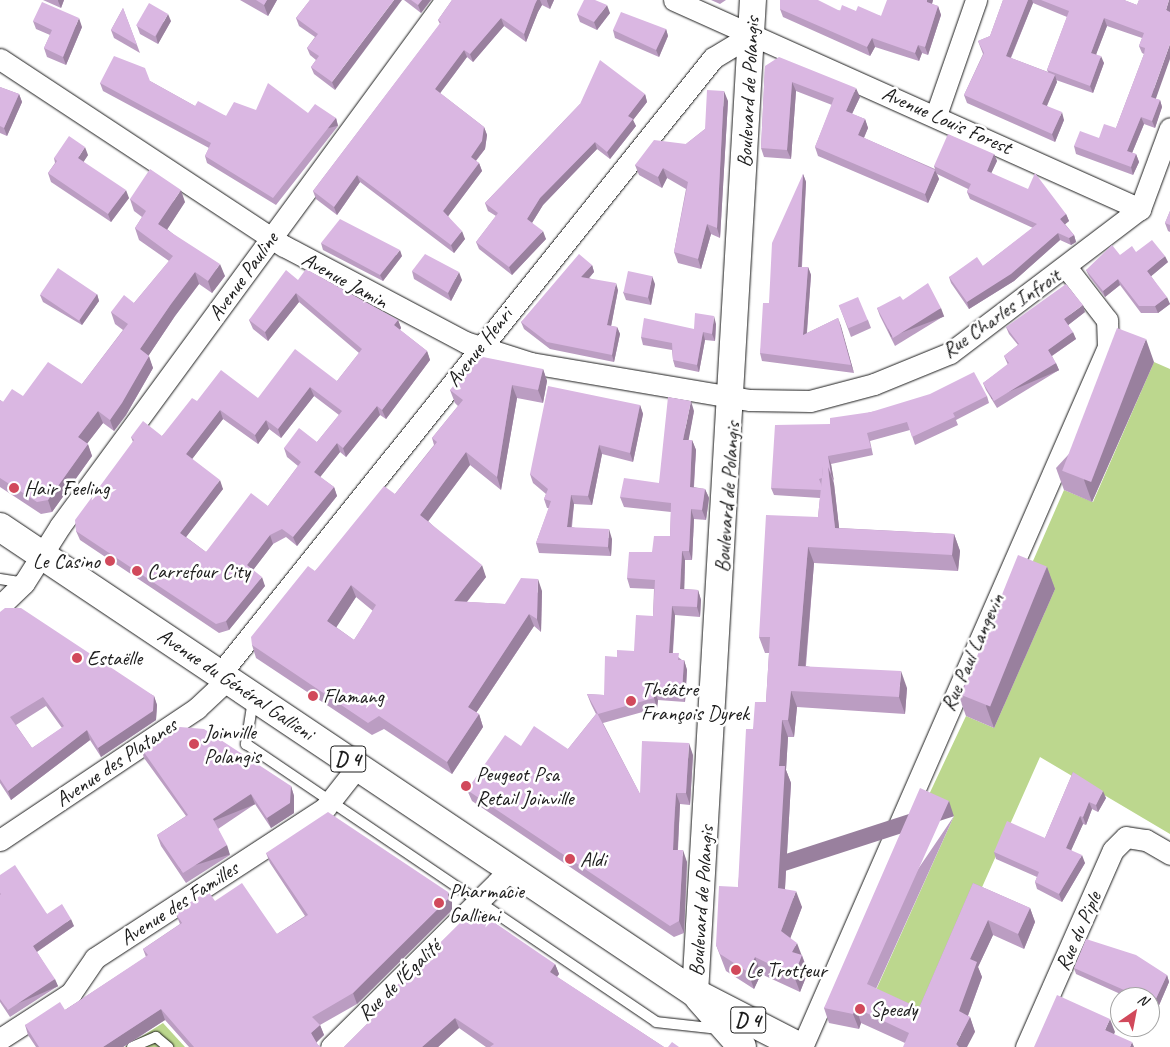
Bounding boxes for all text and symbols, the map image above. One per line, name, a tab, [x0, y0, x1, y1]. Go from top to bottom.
street label: Boulevard de Polangis	[731, 16, 765, 168]
street label: Avenue Louis Forest	[879, 80, 1015, 160]
street label: Avenue Pauline	[203, 227, 283, 325]
street label: Avenue Jamin	[298, 246, 392, 314]
street label: Rue Charles Infroit	[937, 263, 1065, 363]
street label: Avenue Henri	[440, 303, 518, 391]
street label: Boulevard de Polangis	[709, 421, 745, 573]
place label: Hair Feeling	[24, 475, 109, 501]
marker: Hair Feeling	[8, 482, 20, 494]
place label: Le Casino	[32, 548, 100, 574]
marker: Le Casino	[104, 555, 116, 567]
place label: Carrefour City	[147, 558, 250, 584]
marker: Carrefour City	[131, 565, 143, 577]
street label: Rue Paul Langevin	[935, 589, 1009, 715]
street label: Avenue du Général Gallieni	[153, 622, 319, 746]
place label: Estaëlle	[87, 645, 142, 671]
marker: Estaëlle	[71, 652, 83, 664]
place label: Théâtre François Dyrek	[641, 676, 749, 726]
place label: Flamang	[323, 683, 384, 709]
marker: Flamang	[307, 690, 319, 702]
marker: Théâtre François Dyrek	[625, 695, 637, 707]
street label: Avenue des Platanes	[50, 712, 182, 812]
place label: Joinville Polangis	[204, 719, 260, 769]
marker: Joinville Polangis	[188, 738, 200, 750]
road number: D 4	[329, 742, 367, 776]
place label: Peugeot Psa Retail Joinville	[476, 761, 574, 811]
marker: Peugeot Psa Retail Joinville	[460, 780, 472, 792]
street label: Boulevard de Polangis	[683, 825, 719, 977]
place label: Aldi	[580, 846, 606, 872]
marker: Aldi	[564, 853, 576, 865]
street label: Avenue des Familles	[115, 856, 243, 950]
place label: Pharmacie Gallieni	[449, 878, 524, 928]
street label: Rue du Piple	[1050, 888, 1106, 974]
marker: Pharmacie Gallieni	[433, 897, 445, 909]
street label: Rue de l'Égalité	[352, 934, 446, 1026]
place label: Le Trotteur	[746, 957, 826, 983]
marker: Le Trotteur	[730, 964, 742, 976]
north arrow	[1110, 987, 1160, 1037]
text: N	[1135, 990, 1151, 1009]
place label: Speedy	[870, 996, 917, 1022]
road number: D 4	[729, 1002, 767, 1038]
marker: Speedy	[854, 1003, 866, 1015]

